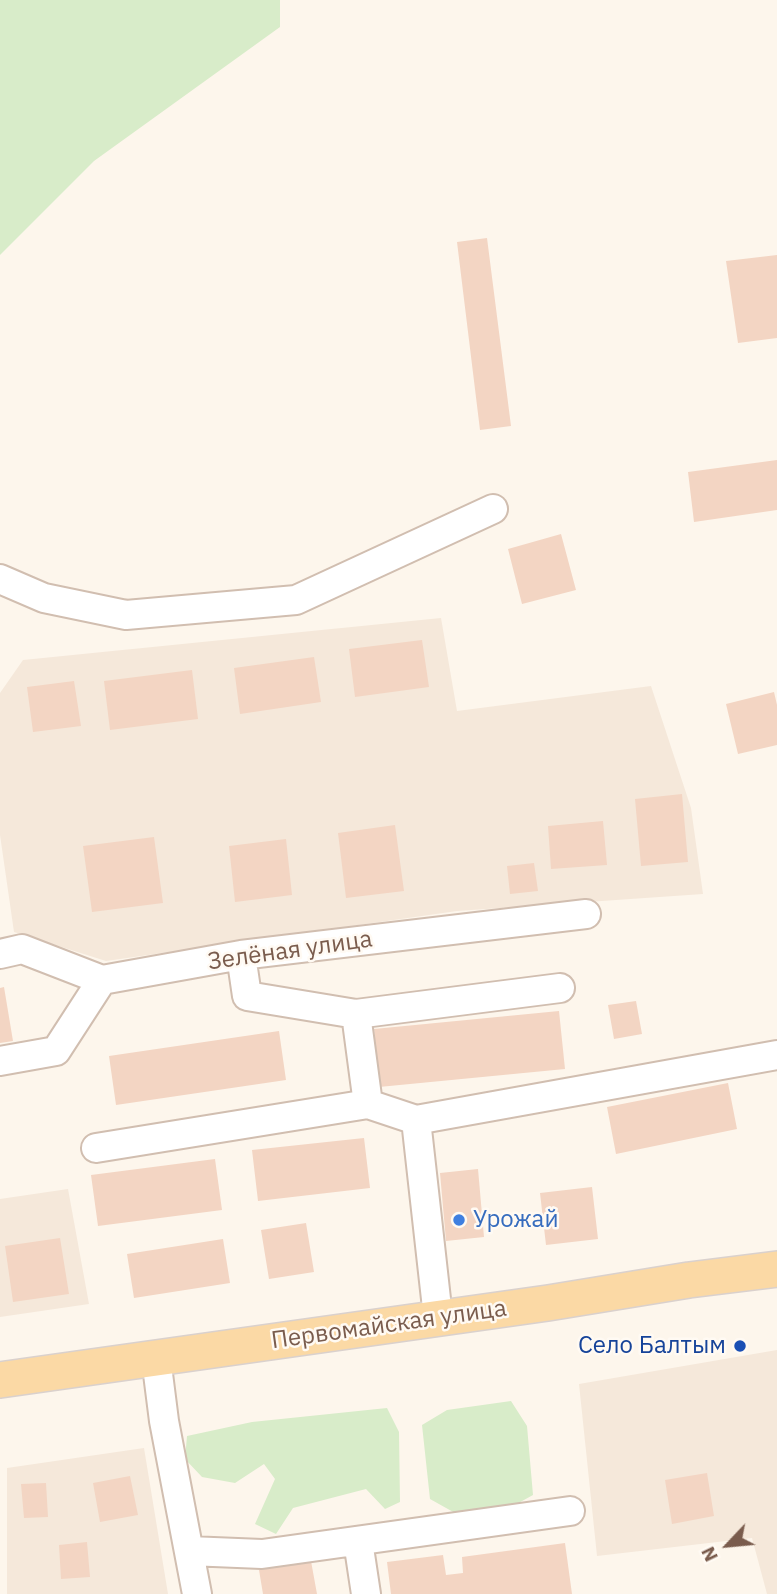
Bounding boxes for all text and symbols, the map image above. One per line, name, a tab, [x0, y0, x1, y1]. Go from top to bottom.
street label: Зелёная улица	[206, 925, 374, 977]
place label: Урожай	[473, 1206, 559, 1234]
marker: Урожай	[451, 1212, 467, 1228]
street label: Первомайская улица	[270, 1294, 508, 1356]
place label: Село Балтым	[578, 1332, 726, 1360]
marker: Село Балтым	[732, 1338, 748, 1354]
north arrow	[693, 1510, 763, 1580]
text: N	[695, 1543, 723, 1566]

